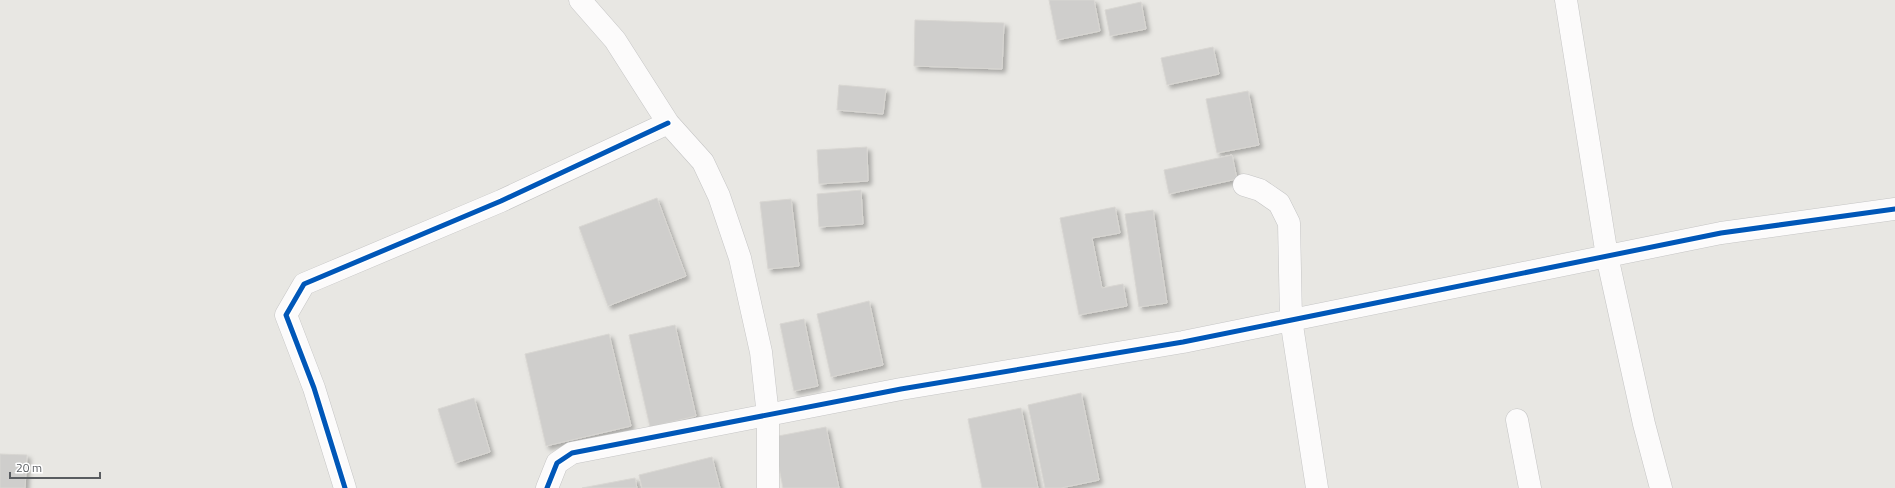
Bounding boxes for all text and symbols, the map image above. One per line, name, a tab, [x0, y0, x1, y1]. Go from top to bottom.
scale bar	[10, 454, 100, 480]
text: 20 m	[16, 458, 42, 477]

